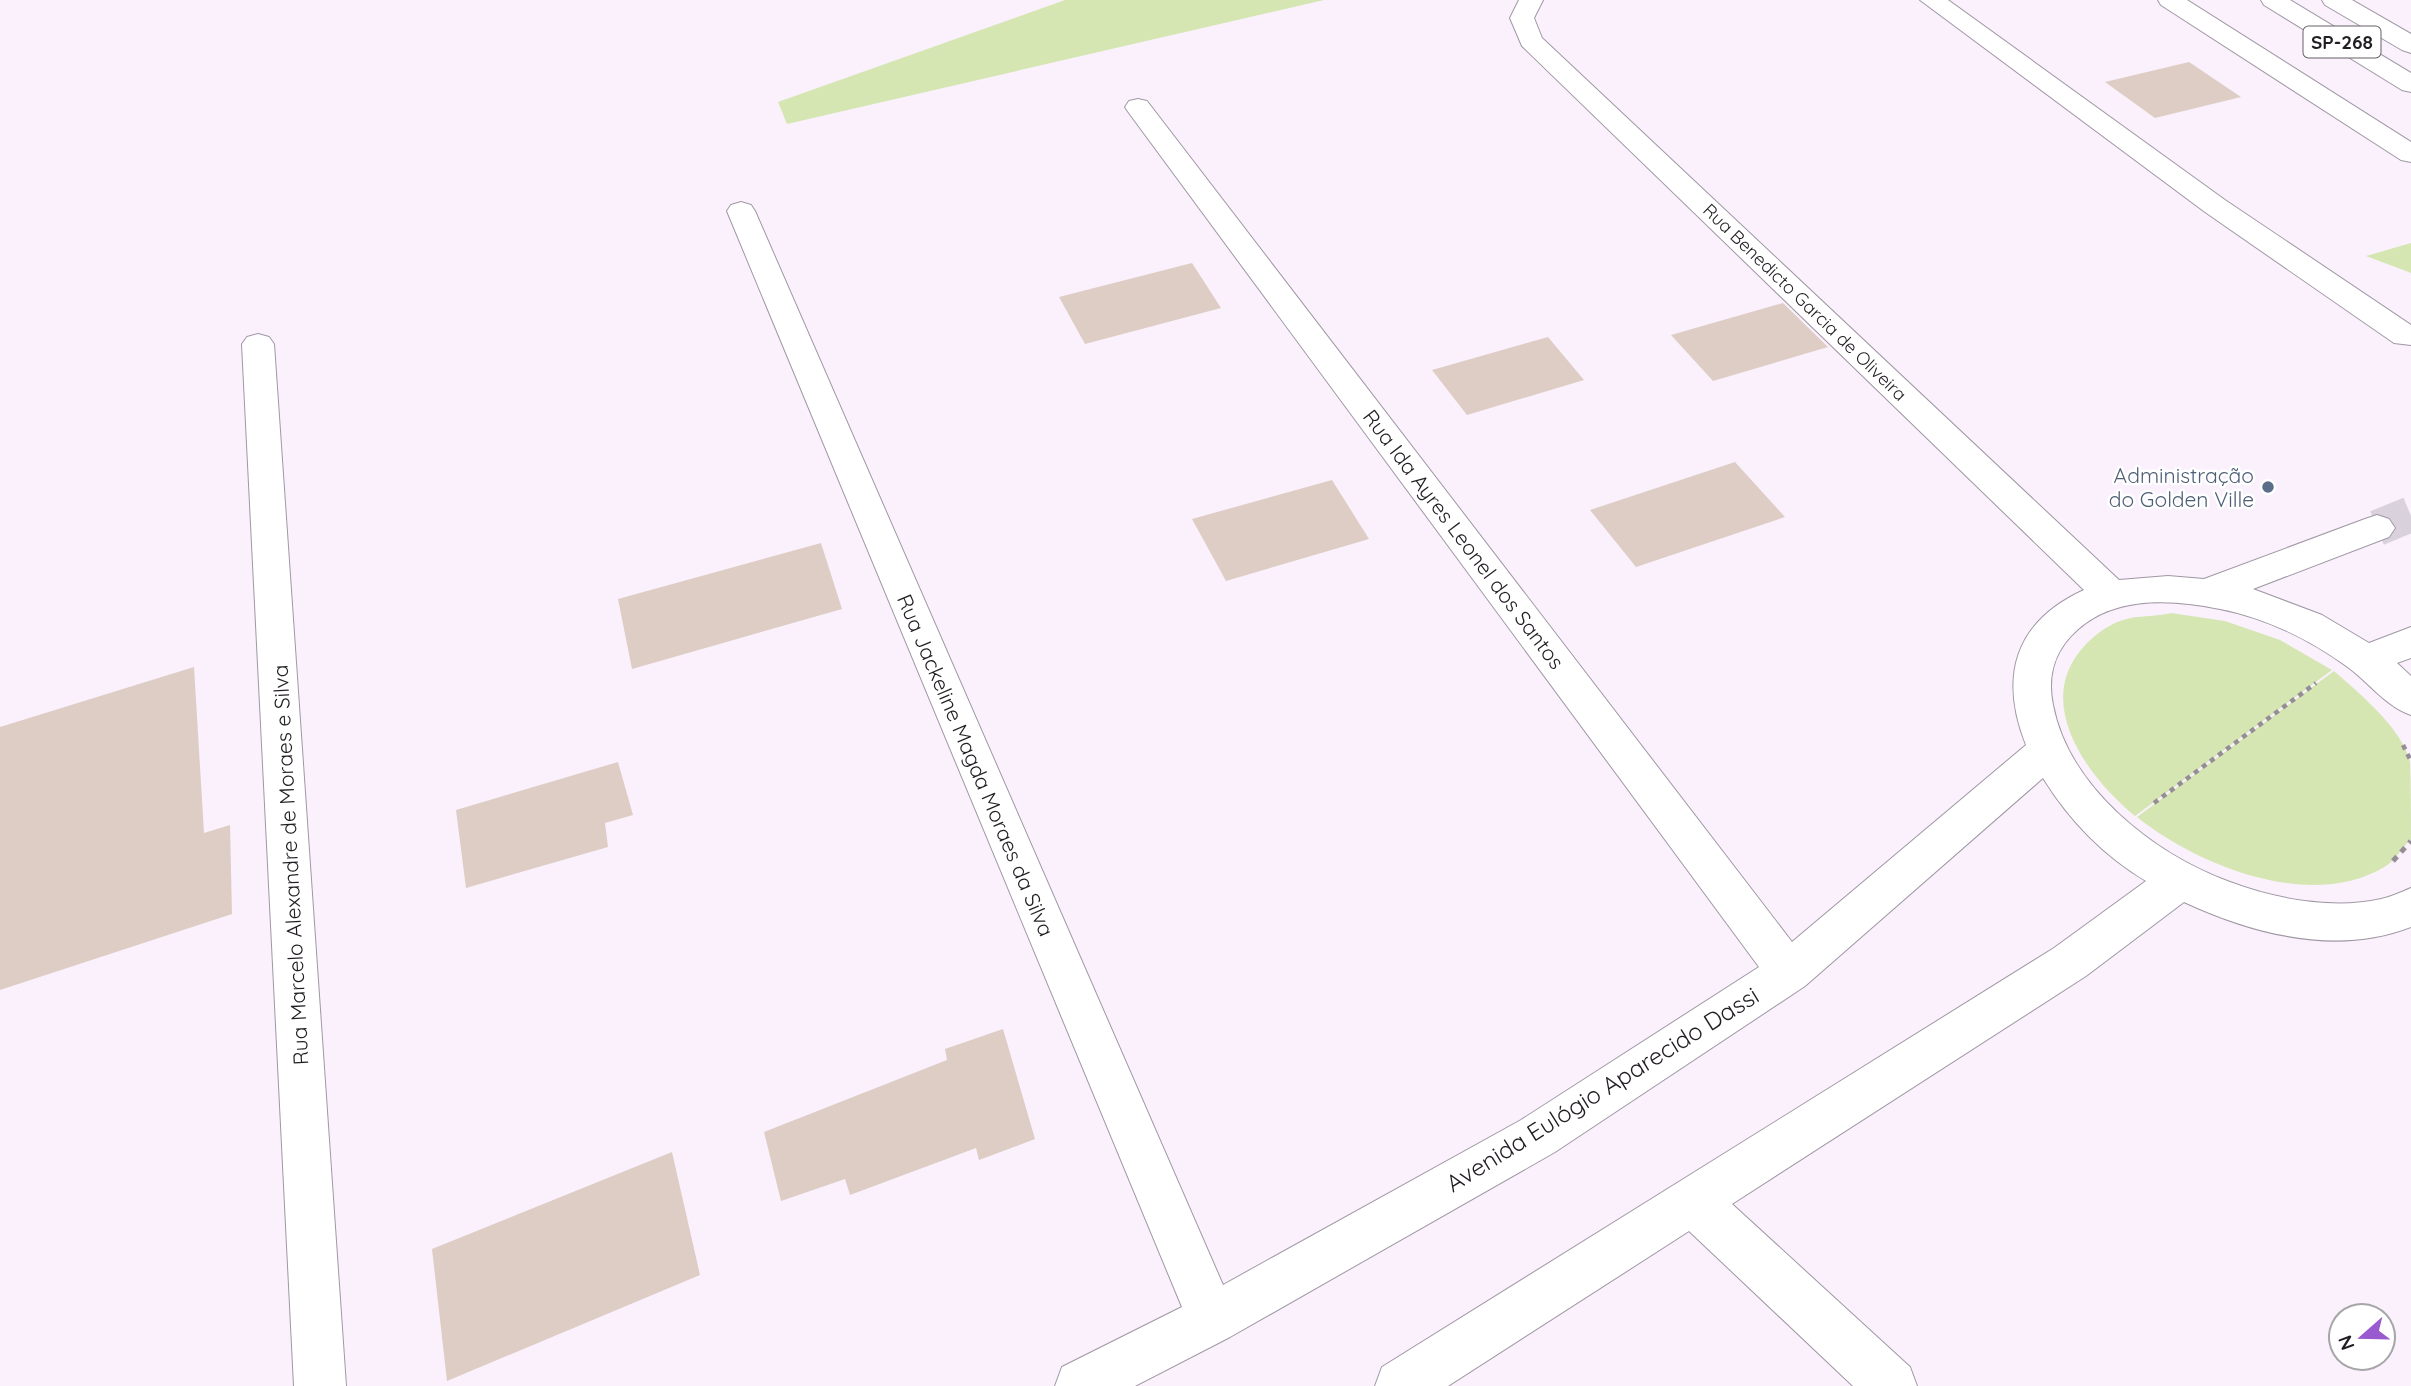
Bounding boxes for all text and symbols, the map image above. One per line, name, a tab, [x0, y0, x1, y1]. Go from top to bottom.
road number: SP-268	[2304, 26, 2380, 58]
street label: Rua Benedicto Garcia de Oliveira	[1698, 198, 1912, 406]
street label: Rua Ida Ayres Leonel dos Santos	[1358, 404, 1570, 674]
place label: Administração do Golden Ville	[2109, 462, 2254, 512]
marker: Administração do Golden Ville	[2260, 479, 2276, 495]
street label: Rua Jackeline Magda Moraes da Silva	[892, 590, 1060, 940]
street label: Rua Marcelo Alexandre de Moraes e Silva	[267, 664, 313, 1066]
street label: Avenida Eulógio Aparecido Dassi	[1440, 980, 1764, 1198]
north arrow	[2327, 1302, 2397, 1372]
text: N	[2332, 1332, 2360, 1353]

